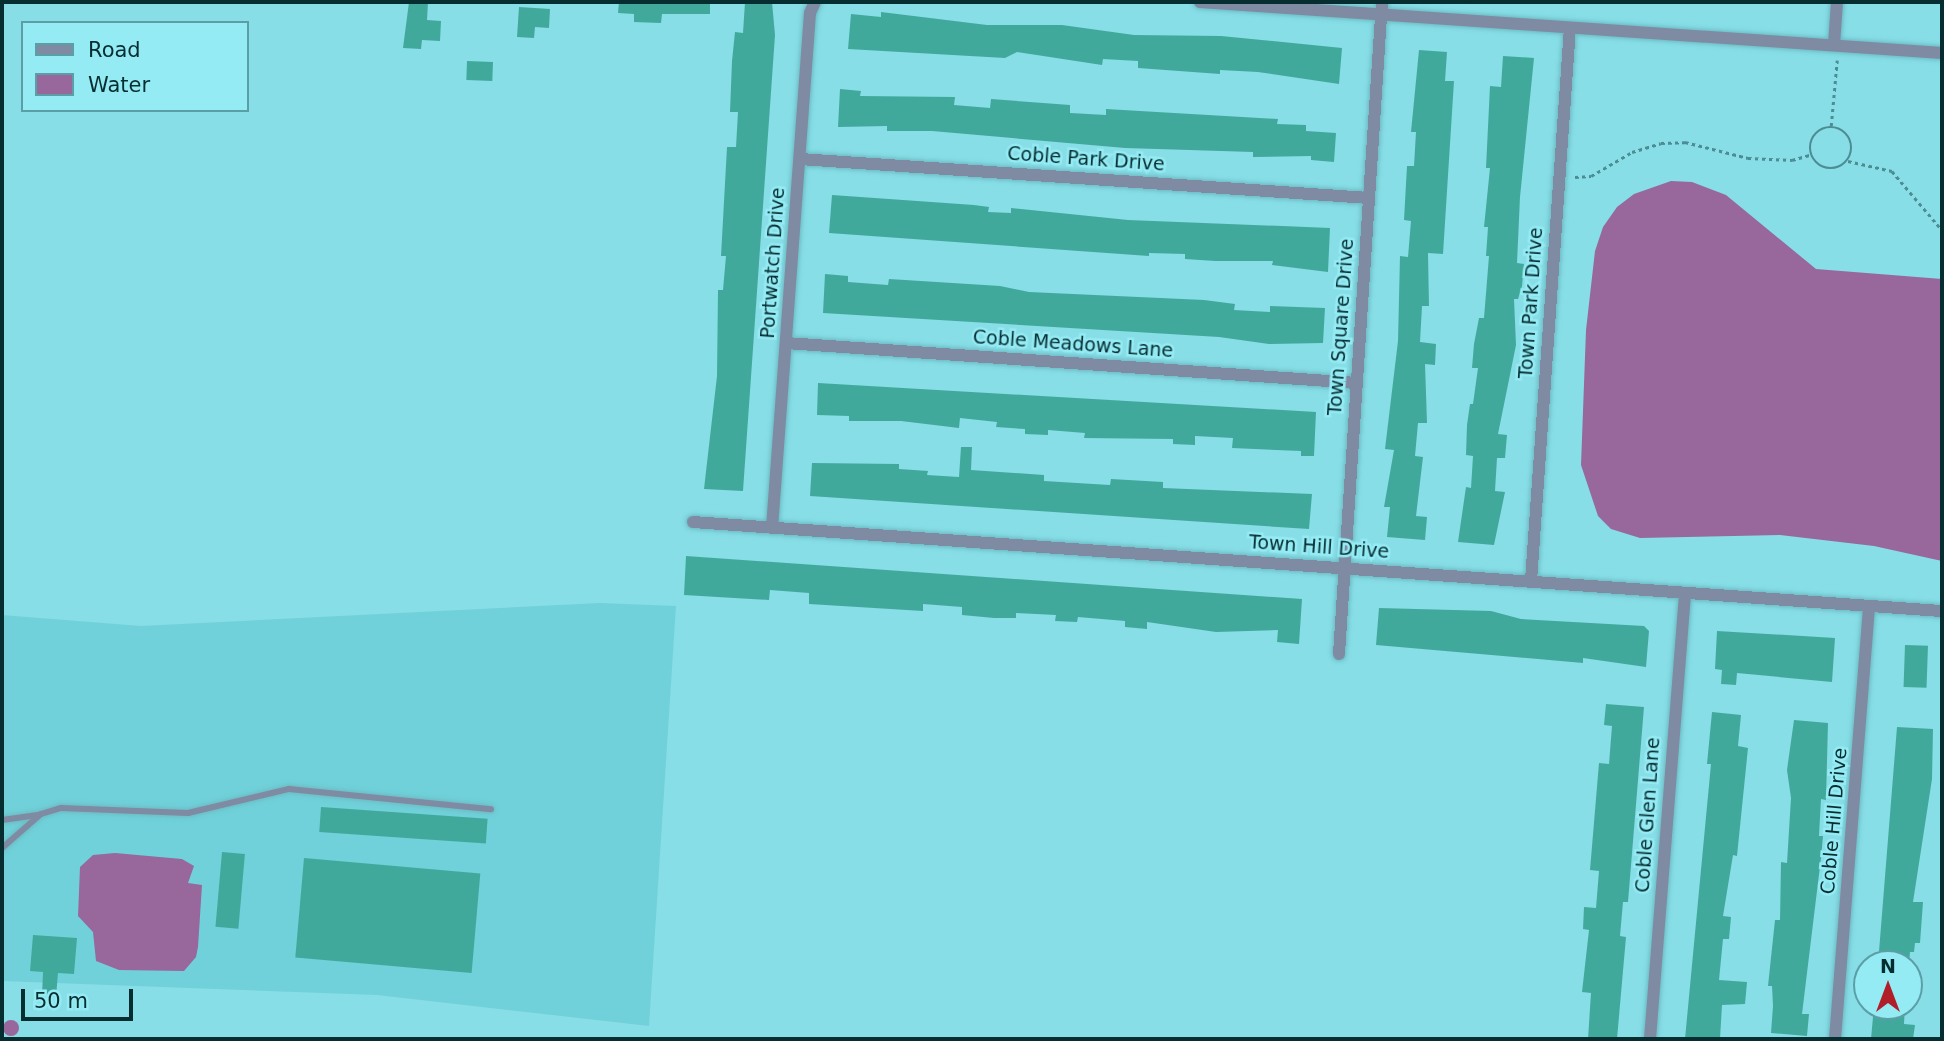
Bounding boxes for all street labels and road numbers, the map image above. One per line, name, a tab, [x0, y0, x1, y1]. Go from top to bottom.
street label: Coble Park Drive	[1007, 142, 1165, 176]
street label: Portwatch Drive	[756, 187, 790, 339]
street label: Town Park Drive	[1514, 227, 1548, 379]
street label: Town Square Drive	[1323, 238, 1359, 416]
street label: Coble Meadows Lane	[972, 326, 1174, 362]
street label: Town Hill Drive	[1248, 531, 1390, 563]
street label: Coble Glen Lane	[1631, 737, 1665, 893]
street label: Coble Hill Drive	[1816, 747, 1852, 895]

